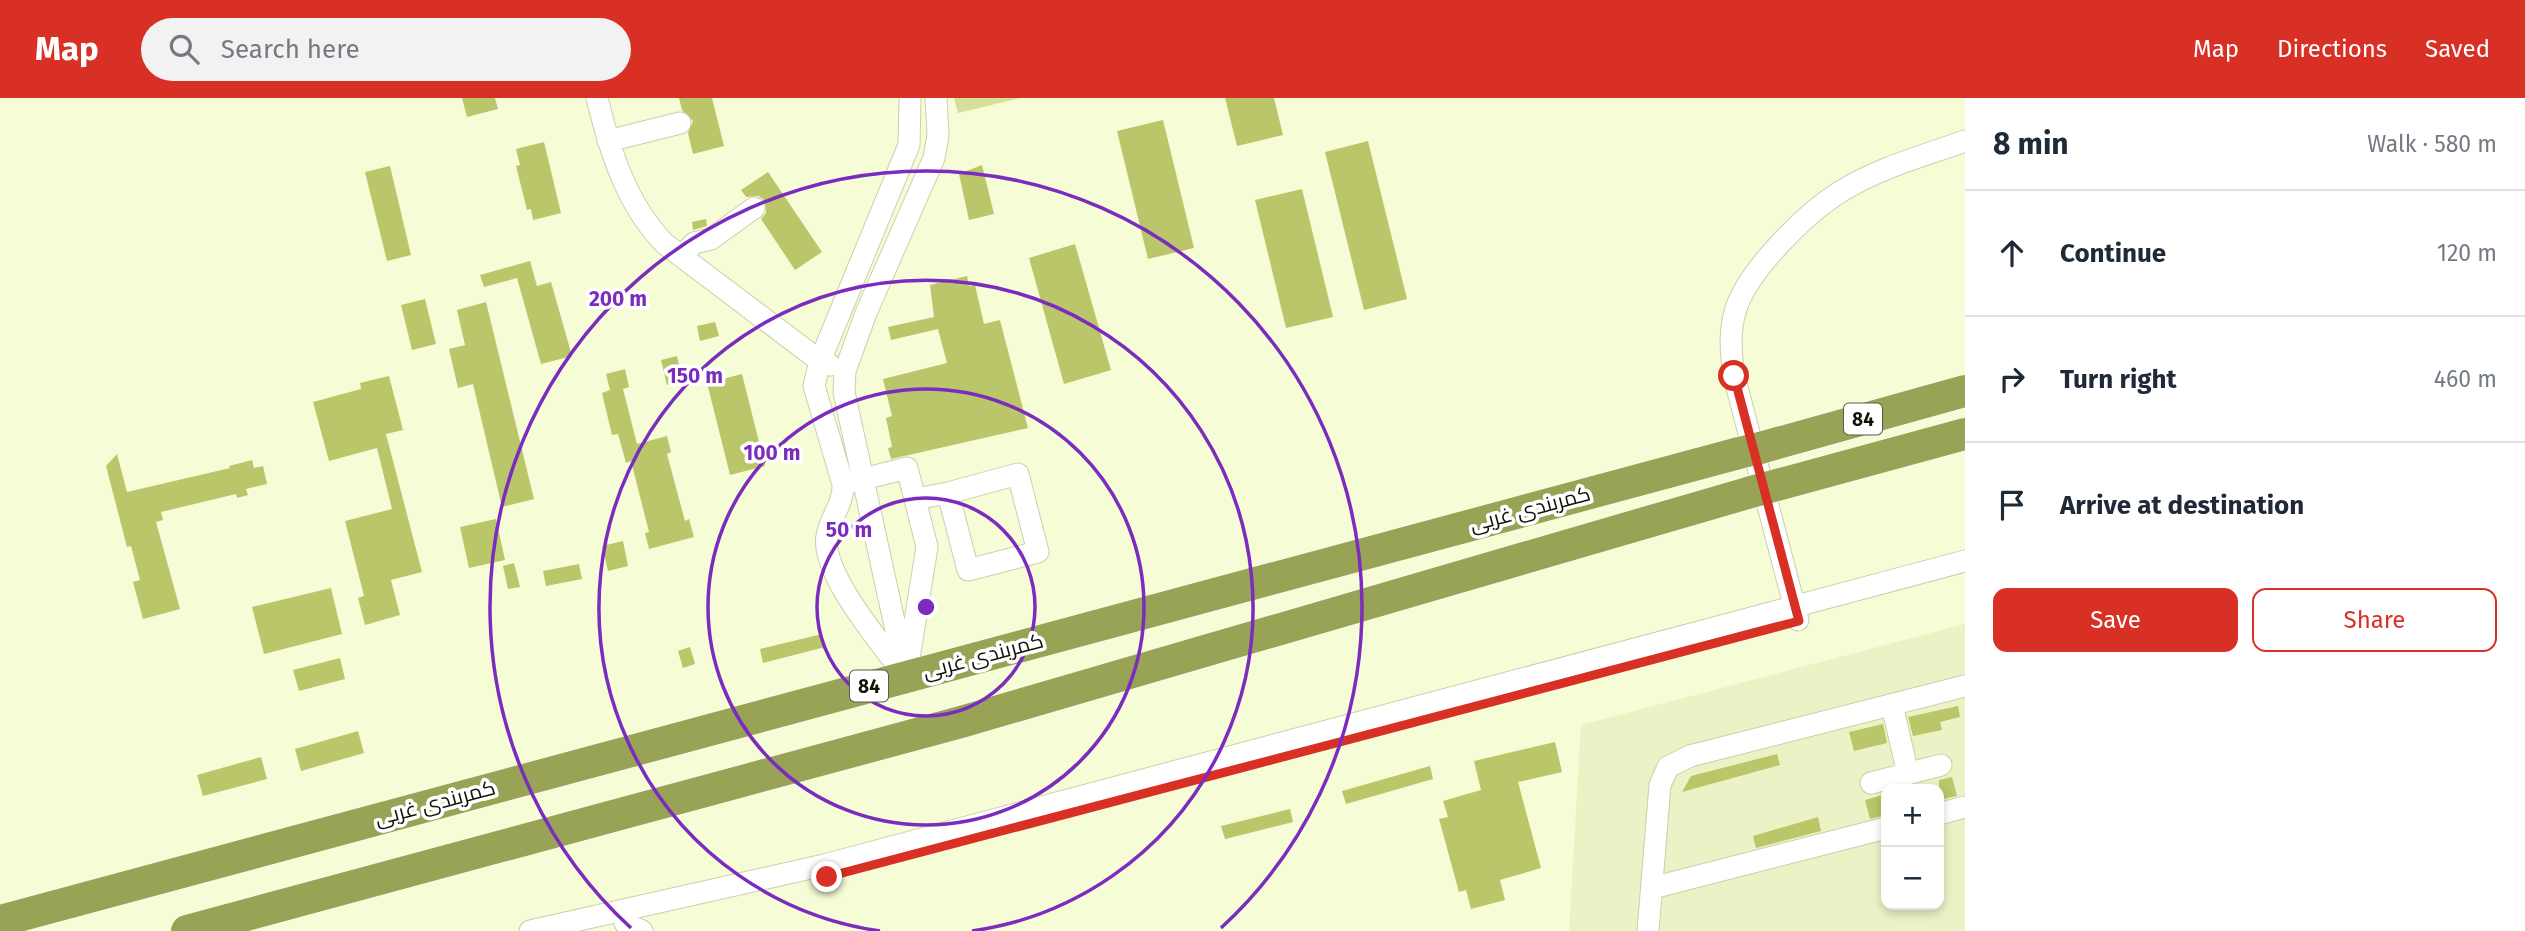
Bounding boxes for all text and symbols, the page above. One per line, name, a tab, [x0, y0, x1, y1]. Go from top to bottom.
search box	[141, 18, 631, 81]
text: Map	[35, 29, 99, 69]
icon: search	[165, 30, 203, 68]
text: Search here	[221, 34, 360, 65]
text: Map	[2193, 35, 2239, 63]
text: Directions	[2277, 35, 2387, 63]
text: Saved	[2425, 35, 2490, 63]
text: 8 min	[1993, 126, 2069, 162]
text: Walk · 580 m	[2367, 130, 2497, 158]
icon: ahead	[1993, 234, 2031, 272]
text: Continue	[2060, 238, 2166, 269]
text: 120 m	[2437, 239, 2497, 267]
text: 200 m	[589, 286, 647, 312]
route start	[1718, 360, 1749, 391]
icon: right	[1993, 360, 2031, 398]
text: 150 m	[667, 363, 723, 389]
text: Turn right	[2060, 364, 2177, 395]
text: 460 m	[2434, 365, 2497, 393]
road number: 84	[1844, 404, 1882, 434]
text: 100 m	[743, 440, 801, 466]
street label: کمربندی غربی	[1467, 480, 1593, 538]
icon: arrive	[1993, 486, 2031, 524]
text: Arrive at destination	[2060, 490, 2304, 521]
text: 50 m	[826, 517, 872, 543]
button: Save	[1993, 588, 2238, 652]
button: Share	[2252, 588, 2497, 652]
centre of rings	[914, 595, 938, 619]
street label: کمربندی غربی	[920, 627, 1046, 685]
road number: 84	[850, 670, 888, 702]
street label: کمربندی غربی	[372, 774, 498, 832]
map controls	[1881, 784, 1944, 910]
button: +	[1881, 784, 1944, 847]
button: −	[1881, 847, 1944, 910]
route end	[811, 861, 842, 892]

